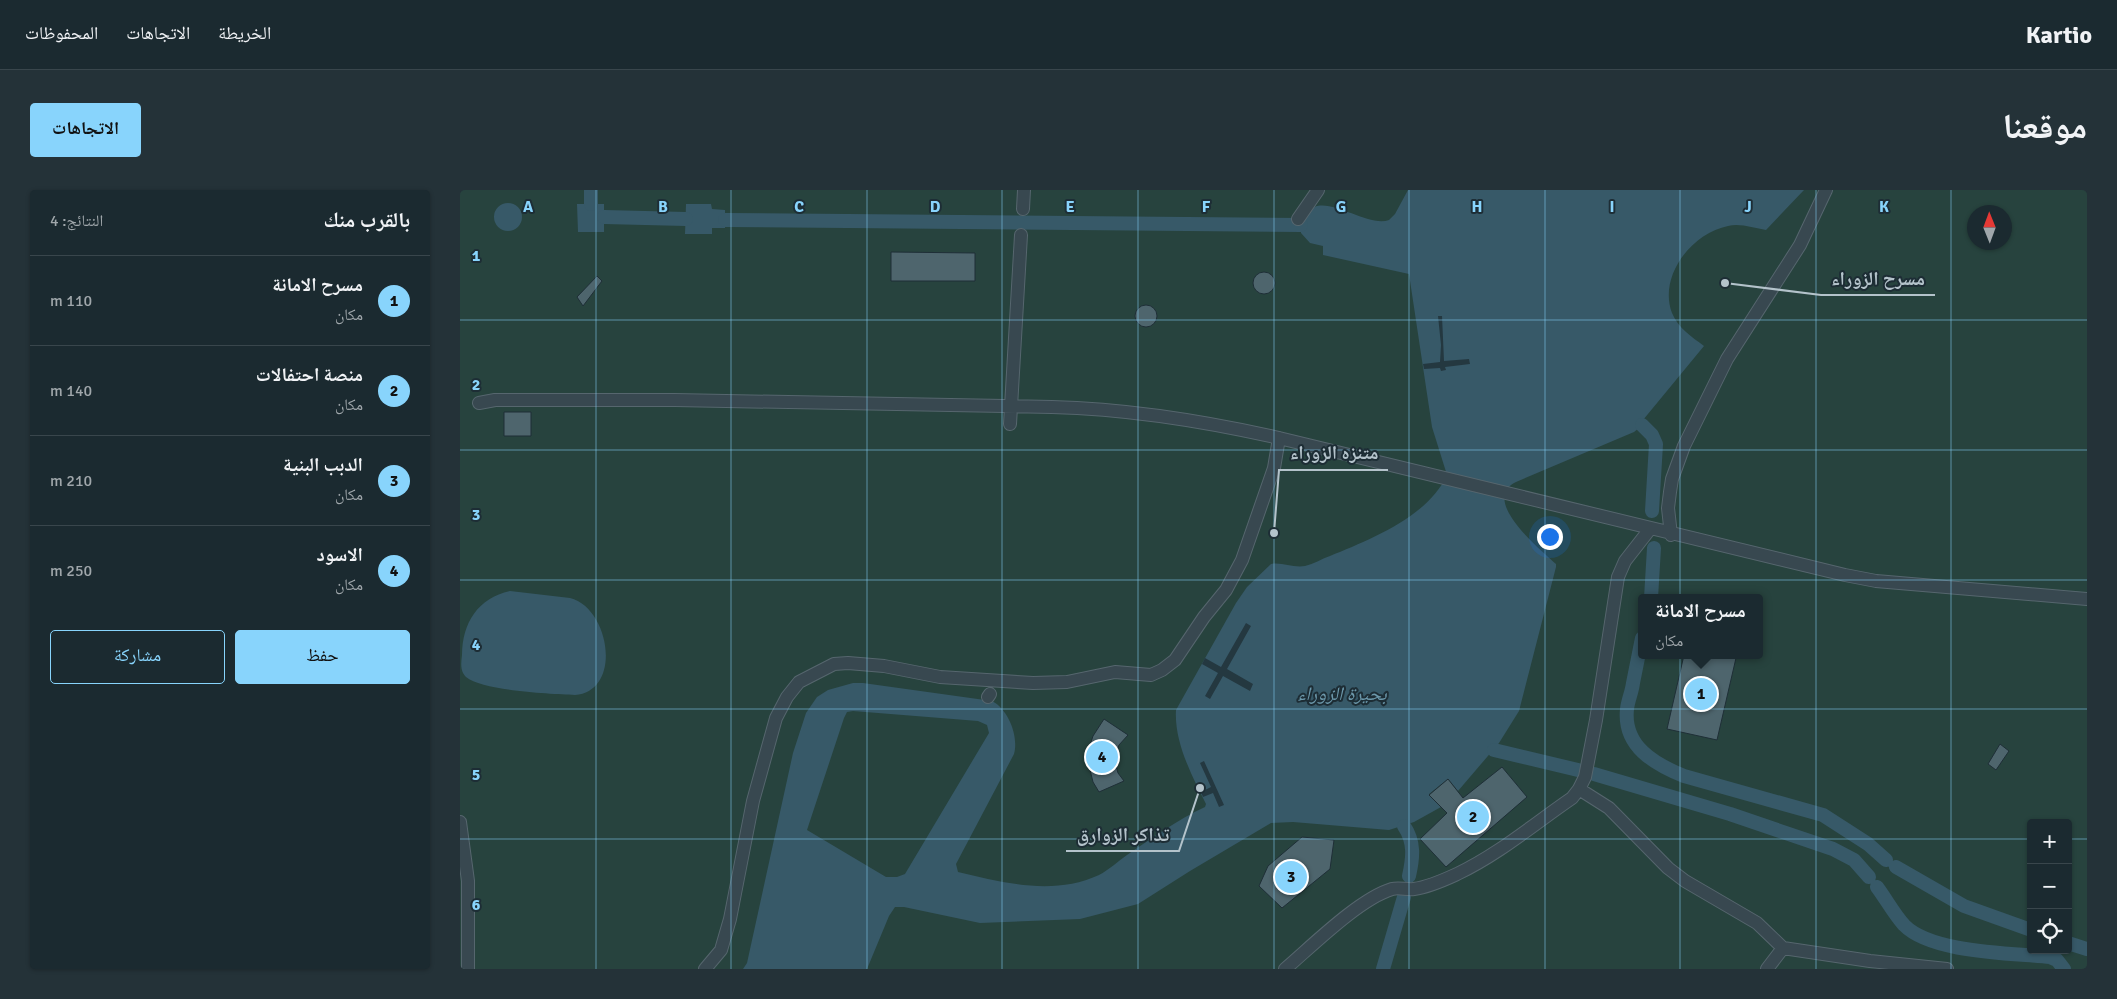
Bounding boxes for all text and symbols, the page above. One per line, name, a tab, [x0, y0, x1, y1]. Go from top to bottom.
text: Kartio	[2026, 20, 2092, 50]
text: المحفوظات	[25, 22, 98, 44]
text: الاتجاهات	[126, 22, 190, 44]
text: الخريطة	[218, 22, 271, 44]
button: الاتجاهات	[30, 103, 141, 157]
text: موقعنا	[2002, 105, 2087, 148]
text: A	[523, 197, 534, 217]
text: B	[658, 197, 668, 217]
text: C	[794, 197, 804, 217]
text: D	[930, 197, 941, 217]
text: E	[1065, 197, 1075, 217]
text: F	[1202, 197, 1211, 217]
text: G	[1336, 197, 1346, 217]
text: H	[1472, 197, 1482, 217]
text: I	[1609, 197, 1615, 217]
text: J	[1744, 197, 1752, 217]
text: K	[1879, 197, 1889, 217]
north arrow	[1967, 205, 2012, 250]
text: بالقرب منك	[323, 207, 410, 233]
text: النتائج: 4	[50, 211, 103, 231]
text: 1	[472, 246, 481, 266]
callout: مسرح الزوراء	[1821, 261, 1935, 295]
text: مسرح الزوراء	[1831, 267, 1925, 291]
text: مسرح الامانة	[272, 273, 363, 297]
text: 110 m	[50, 291, 92, 311]
text: 1	[390, 291, 398, 311]
text: مكان	[335, 305, 363, 325]
text: منصة احتفالات	[256, 363, 363, 387]
text: 2	[472, 375, 480, 395]
text: 140 m	[50, 381, 92, 401]
text: 2	[390, 381, 398, 401]
text: مكان	[335, 395, 363, 415]
callout: متنزه الزوراء	[1279, 436, 1388, 470]
text: متنزه الزوراء	[1290, 441, 1378, 465]
text: الدبب البنية	[283, 453, 363, 477]
text: 210 m	[50, 471, 92, 491]
text: 3	[390, 471, 398, 491]
text: مكان	[335, 485, 363, 505]
text: 3	[472, 505, 480, 525]
your location	[1537, 524, 1563, 550]
text: الاسود	[316, 543, 363, 567]
text: 250 m	[50, 561, 92, 581]
text: 4	[390, 561, 398, 581]
text: مكان	[335, 575, 363, 595]
popup	[1638, 594, 1763, 659]
text: مسرح الامانة	[1655, 599, 1746, 623]
button: مشاركة	[50, 630, 225, 684]
button: حفظ	[235, 630, 410, 684]
text: مكان	[1655, 631, 1683, 651]
text: 4	[472, 635, 481, 655]
pin: 1	[1685, 675, 1717, 713]
water label: بحيرة الزوراء	[1297, 682, 1388, 706]
pin: 4	[1086, 738, 1118, 776]
text: 5	[472, 765, 480, 785]
pin: 2	[1457, 798, 1489, 836]
callout: تذاكر الزوارق	[1066, 817, 1179, 851]
map controls	[2027, 819, 2072, 954]
button: +	[2027, 819, 2072, 864]
text: تذاكر الزوارق	[1077, 823, 1170, 847]
pin: 3	[1275, 858, 1307, 896]
button: −	[2027, 864, 2072, 909]
text: 6	[472, 895, 481, 915]
button: locate	[2027, 909, 2072, 954]

